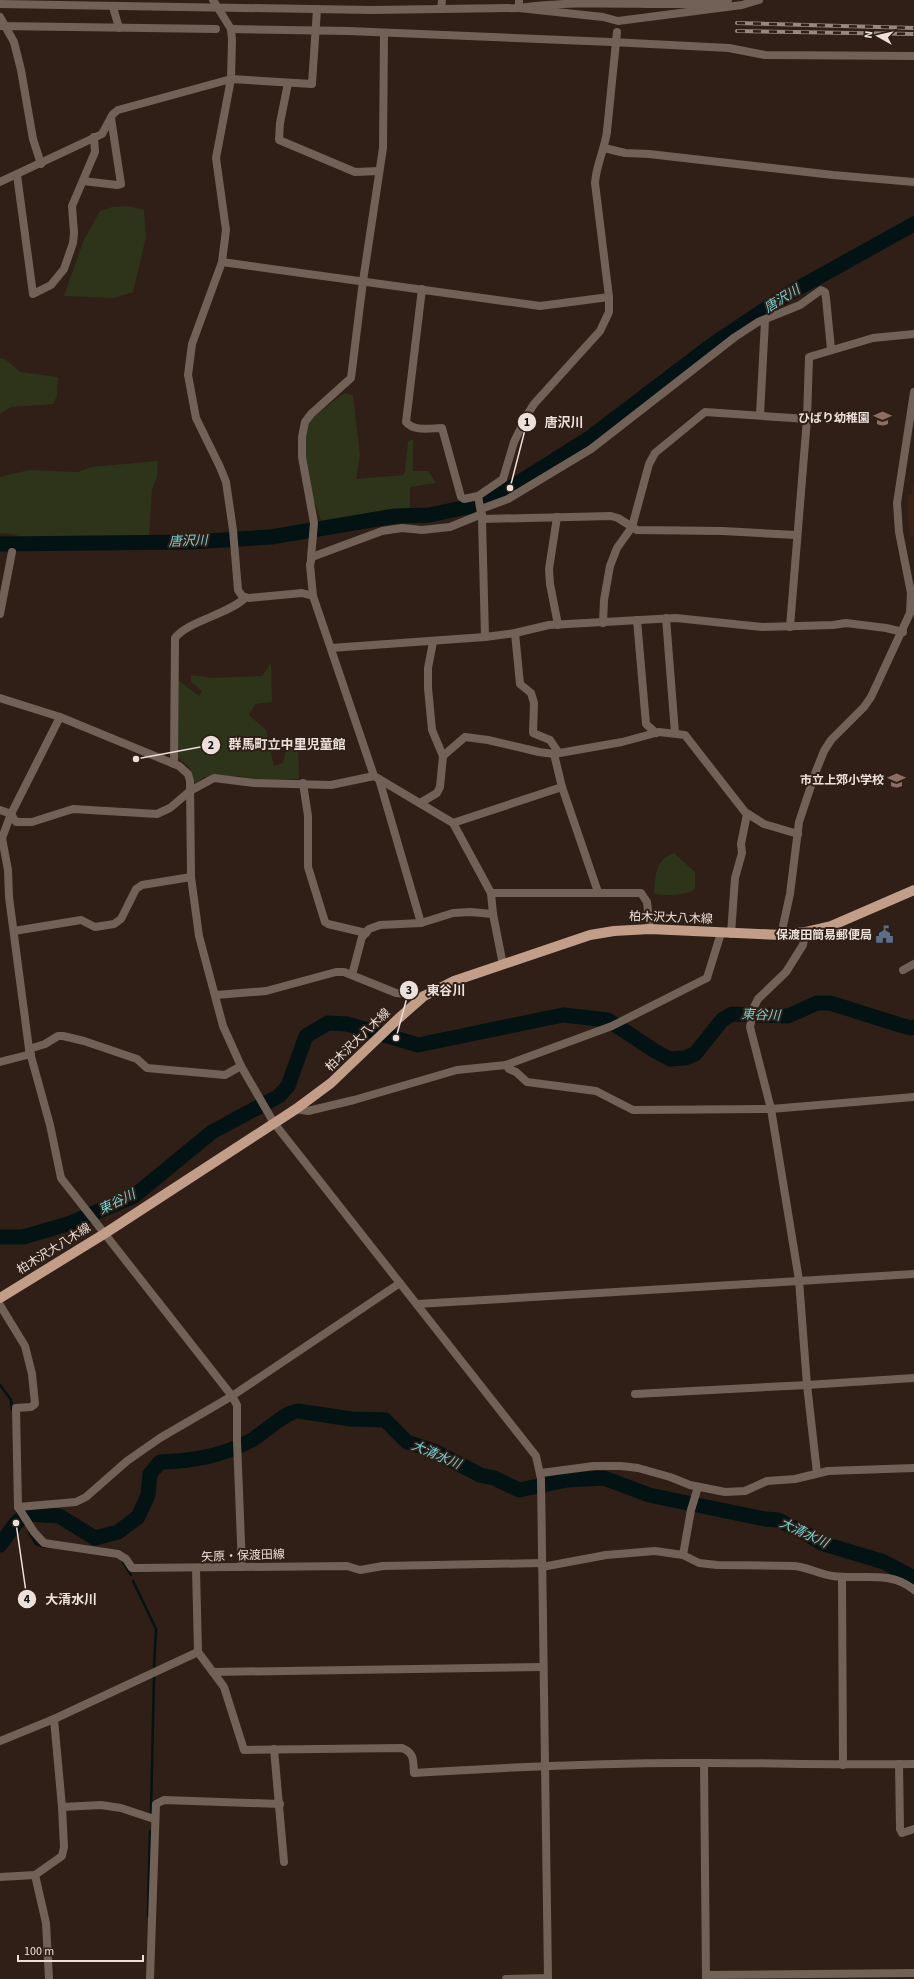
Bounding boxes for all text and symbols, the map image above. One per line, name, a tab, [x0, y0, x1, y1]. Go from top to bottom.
north arrow	[858, 16, 898, 56]
text: N	[861, 30, 877, 39]
water label: 唐沢川	[761, 280, 805, 317]
school or university icon: ひばり幼稚園	[873, 408, 893, 428]
callout: 唐沢川	[517, 410, 592, 435]
place label: ひばり幼稚園	[798, 410, 870, 427]
text: 1	[524, 414, 530, 431]
text: 唐沢川	[544, 414, 584, 432]
water label: 唐沢川	[168, 531, 210, 551]
callout: 群馬町立中里児童館	[201, 732, 354, 757]
text: 群馬町立中里児童館	[228, 736, 346, 754]
text: 2	[208, 737, 214, 754]
school or university icon: 市立上郊小学校	[887, 770, 907, 790]
place label: 市立上郊小学校	[800, 772, 884, 789]
street label: 柏木沢大八木線	[629, 908, 713, 928]
public building icon: 保渡田簡易郵便局	[875, 925, 895, 945]
place label: 保渡田簡易郵便局	[776, 927, 872, 944]
callout: 東谷川	[399, 978, 474, 1003]
text: 3	[406, 982, 412, 999]
text: 東谷川	[426, 982, 466, 1000]
street label: 柏木沢大八木線	[322, 1005, 394, 1075]
water label: 東谷川	[741, 1005, 783, 1025]
water label: 東谷川	[96, 1184, 140, 1219]
street label: 柏木沢大八木線	[14, 1220, 94, 1278]
water label: 大清水川	[409, 1437, 465, 1474]
water label: 大清水川	[777, 1514, 833, 1553]
street label: 矢原・保渡田線	[201, 1546, 285, 1566]
callout: 大清水川	[17, 1587, 105, 1612]
text: 4	[24, 1591, 31, 1608]
text: 大清水川	[45, 1591, 97, 1609]
scale bar	[18, 1937, 143, 1963]
text: 100 m	[24, 1943, 54, 1960]

